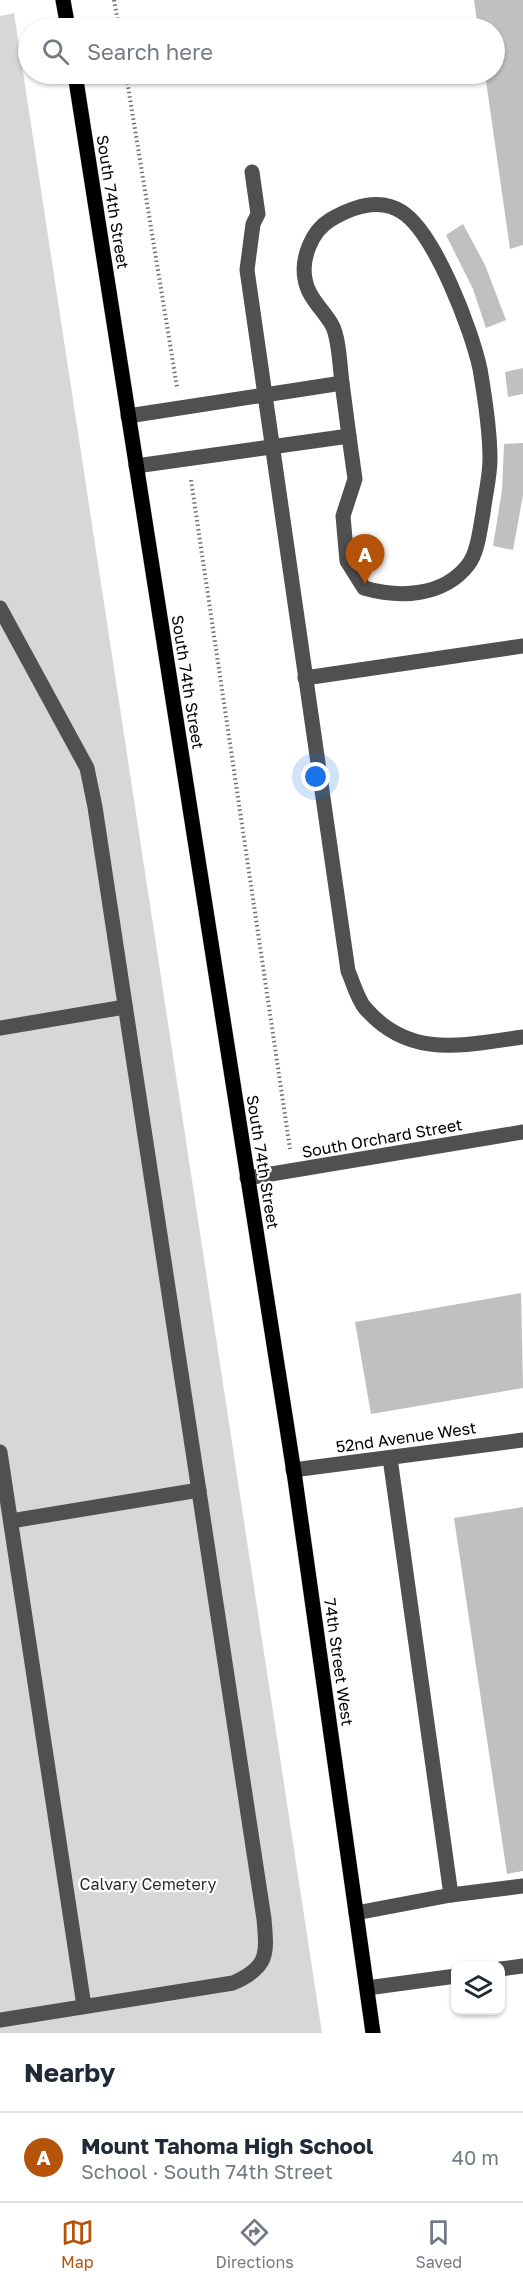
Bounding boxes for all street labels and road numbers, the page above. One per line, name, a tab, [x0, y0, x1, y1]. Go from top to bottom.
street label: South 74th Street	[93, 133, 133, 271]
street label: South 74th Street	[168, 613, 208, 751]
street label: South 74th Street	[243, 1093, 283, 1231]
street label: South Orchard Street	[300, 1114, 464, 1162]
street label: 52nd Avenue West	[334, 1417, 478, 1457]
street label: 74th Street West	[320, 1597, 358, 1727]

